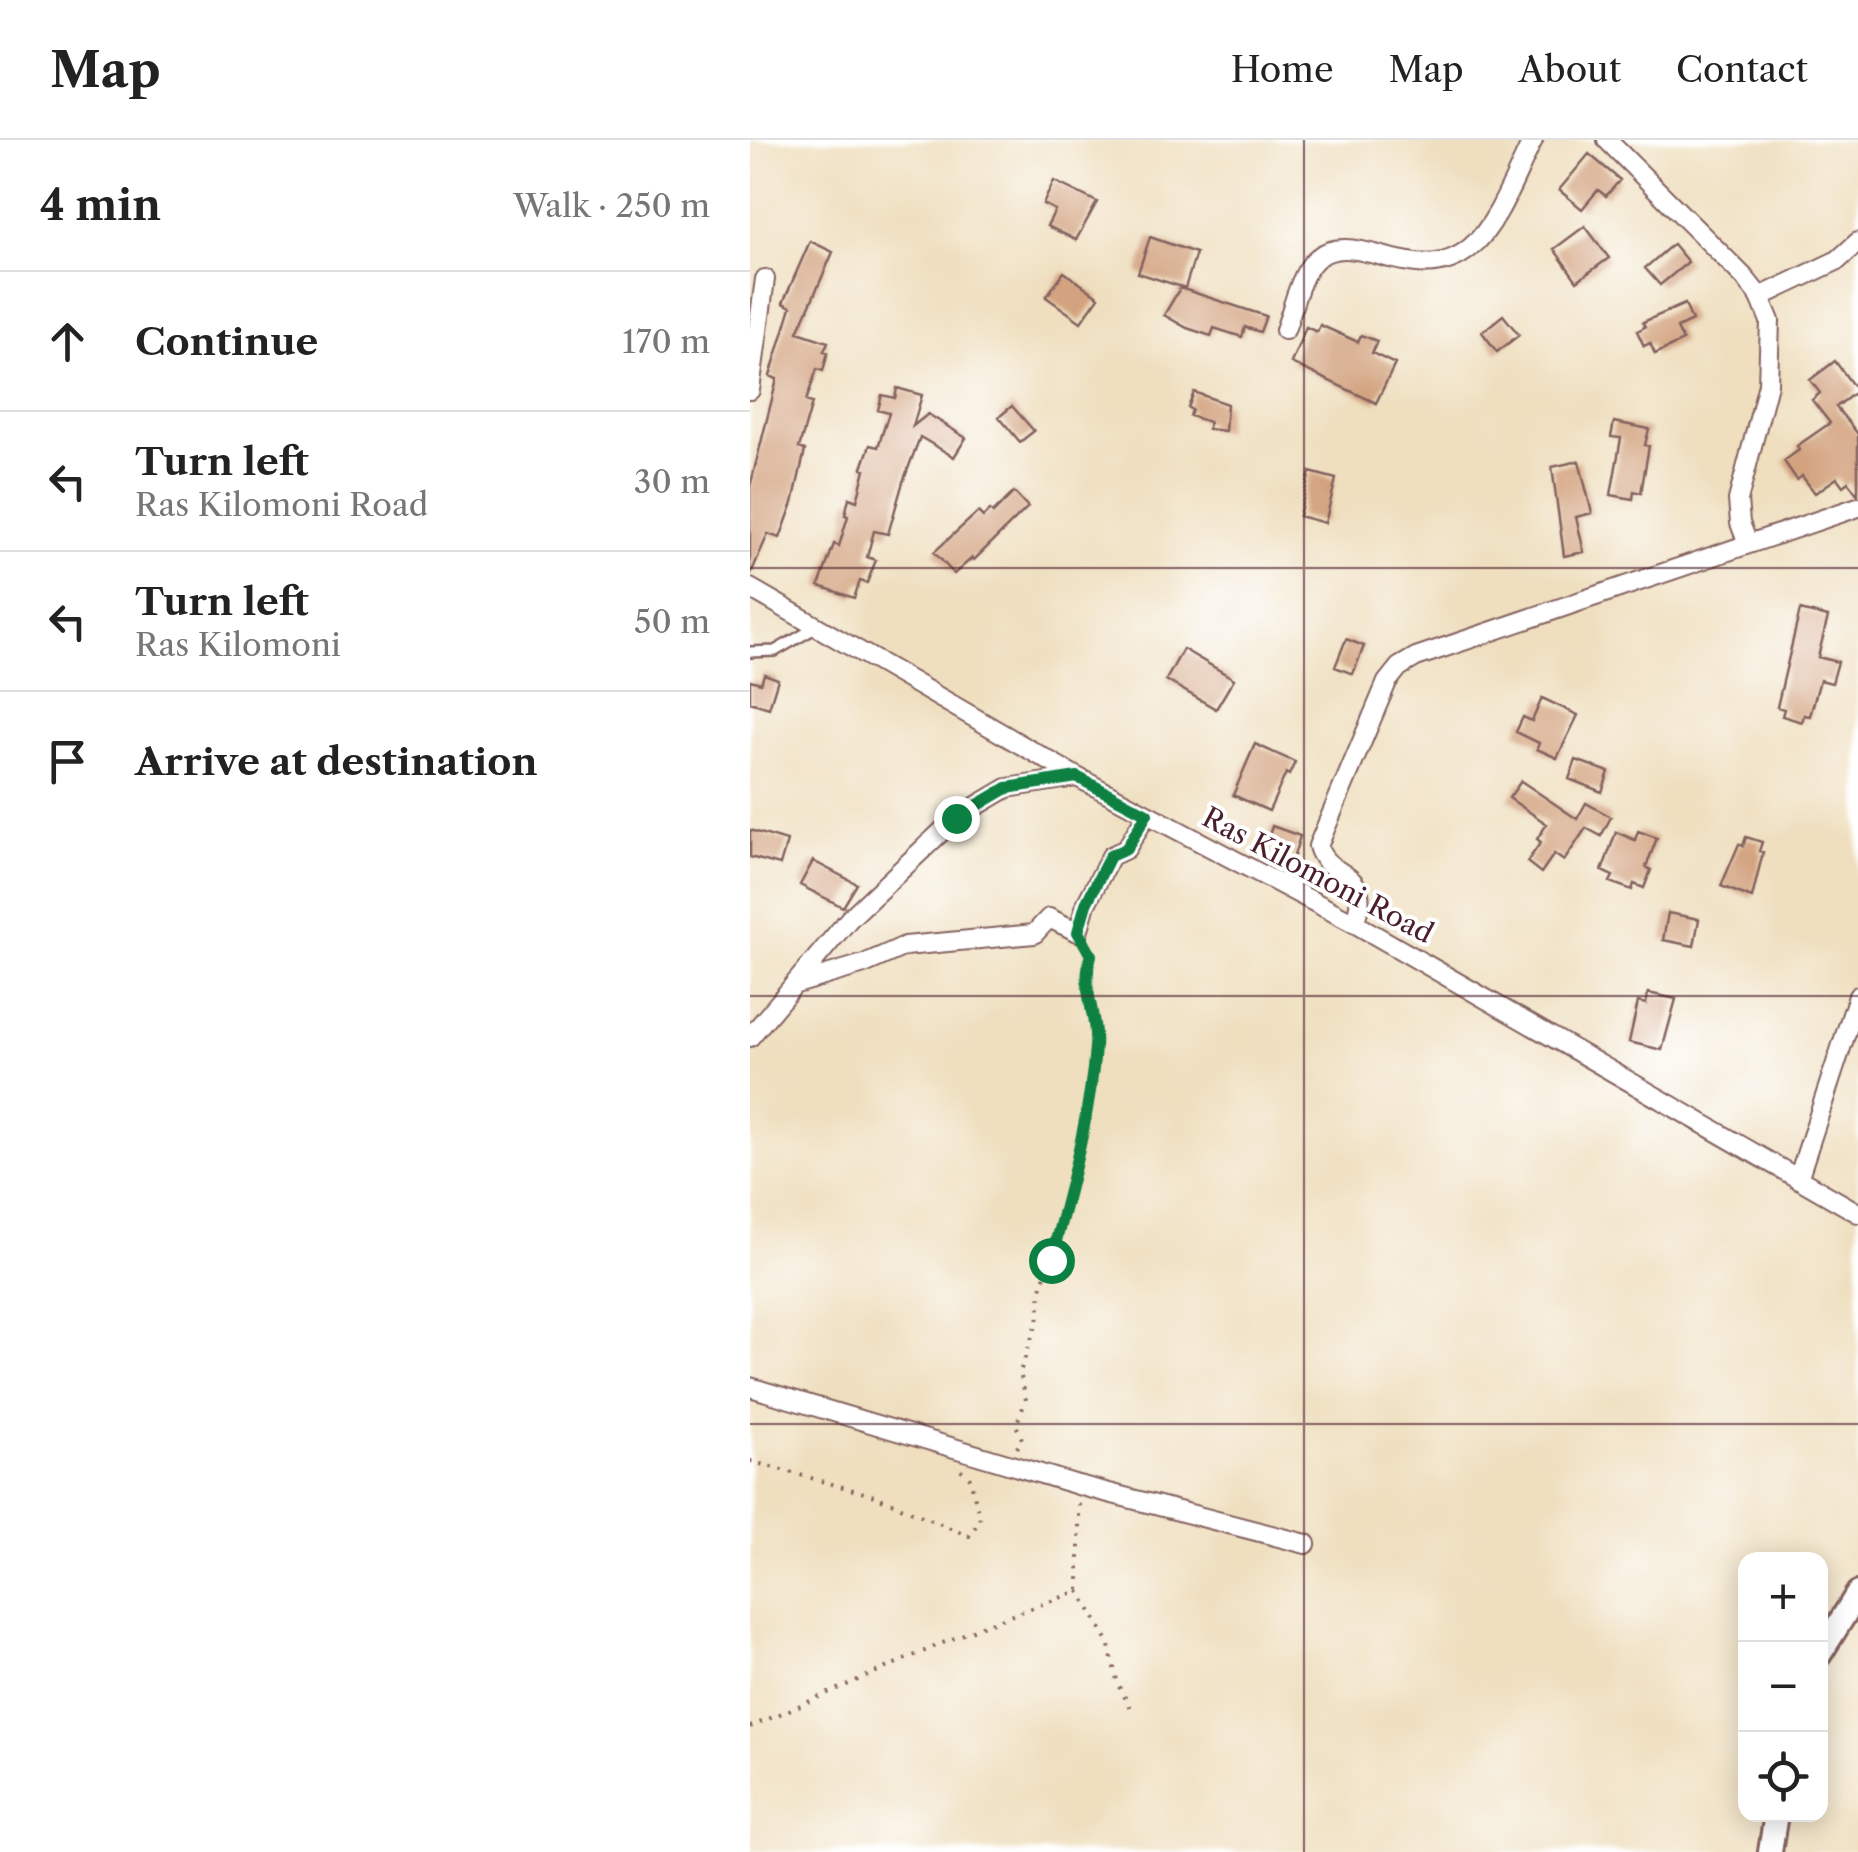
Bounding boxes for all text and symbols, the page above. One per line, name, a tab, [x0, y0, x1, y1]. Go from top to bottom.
text: Map	[50, 40, 161, 99]
text: Home	[1231, 48, 1333, 91]
text: Map	[1388, 48, 1464, 91]
text: About	[1519, 48, 1621, 91]
text: Contact	[1676, 48, 1808, 91]
text: 4 min	[40, 179, 161, 231]
text: Walk · 250 m	[513, 186, 710, 225]
icon: ahead	[40, 314, 95, 369]
text: Continue	[135, 318, 318, 365]
text: 170 m	[622, 322, 710, 361]
text: Turn left	[135, 438, 309, 485]
icon: left	[40, 454, 95, 509]
text: 30 m	[634, 462, 710, 501]
text: Ras Kilomoni Road	[135, 485, 428, 524]
text: Turn left	[135, 578, 309, 625]
icon: left	[40, 594, 95, 649]
text: 50 m	[634, 602, 710, 641]
text: Ras Kilomoni	[135, 625, 341, 664]
icon: arrive	[40, 734, 95, 789]
text: Arrive at destination	[135, 738, 538, 785]
route end	[934, 796, 980, 842]
street label: Ras Kilomoni Road	[1197, 800, 1439, 950]
route start	[1029, 1238, 1075, 1284]
map controls	[1738, 1552, 1828, 1822]
button: +	[1738, 1552, 1828, 1642]
button: −	[1738, 1642, 1828, 1732]
button: locate	[1738, 1732, 1828, 1822]

